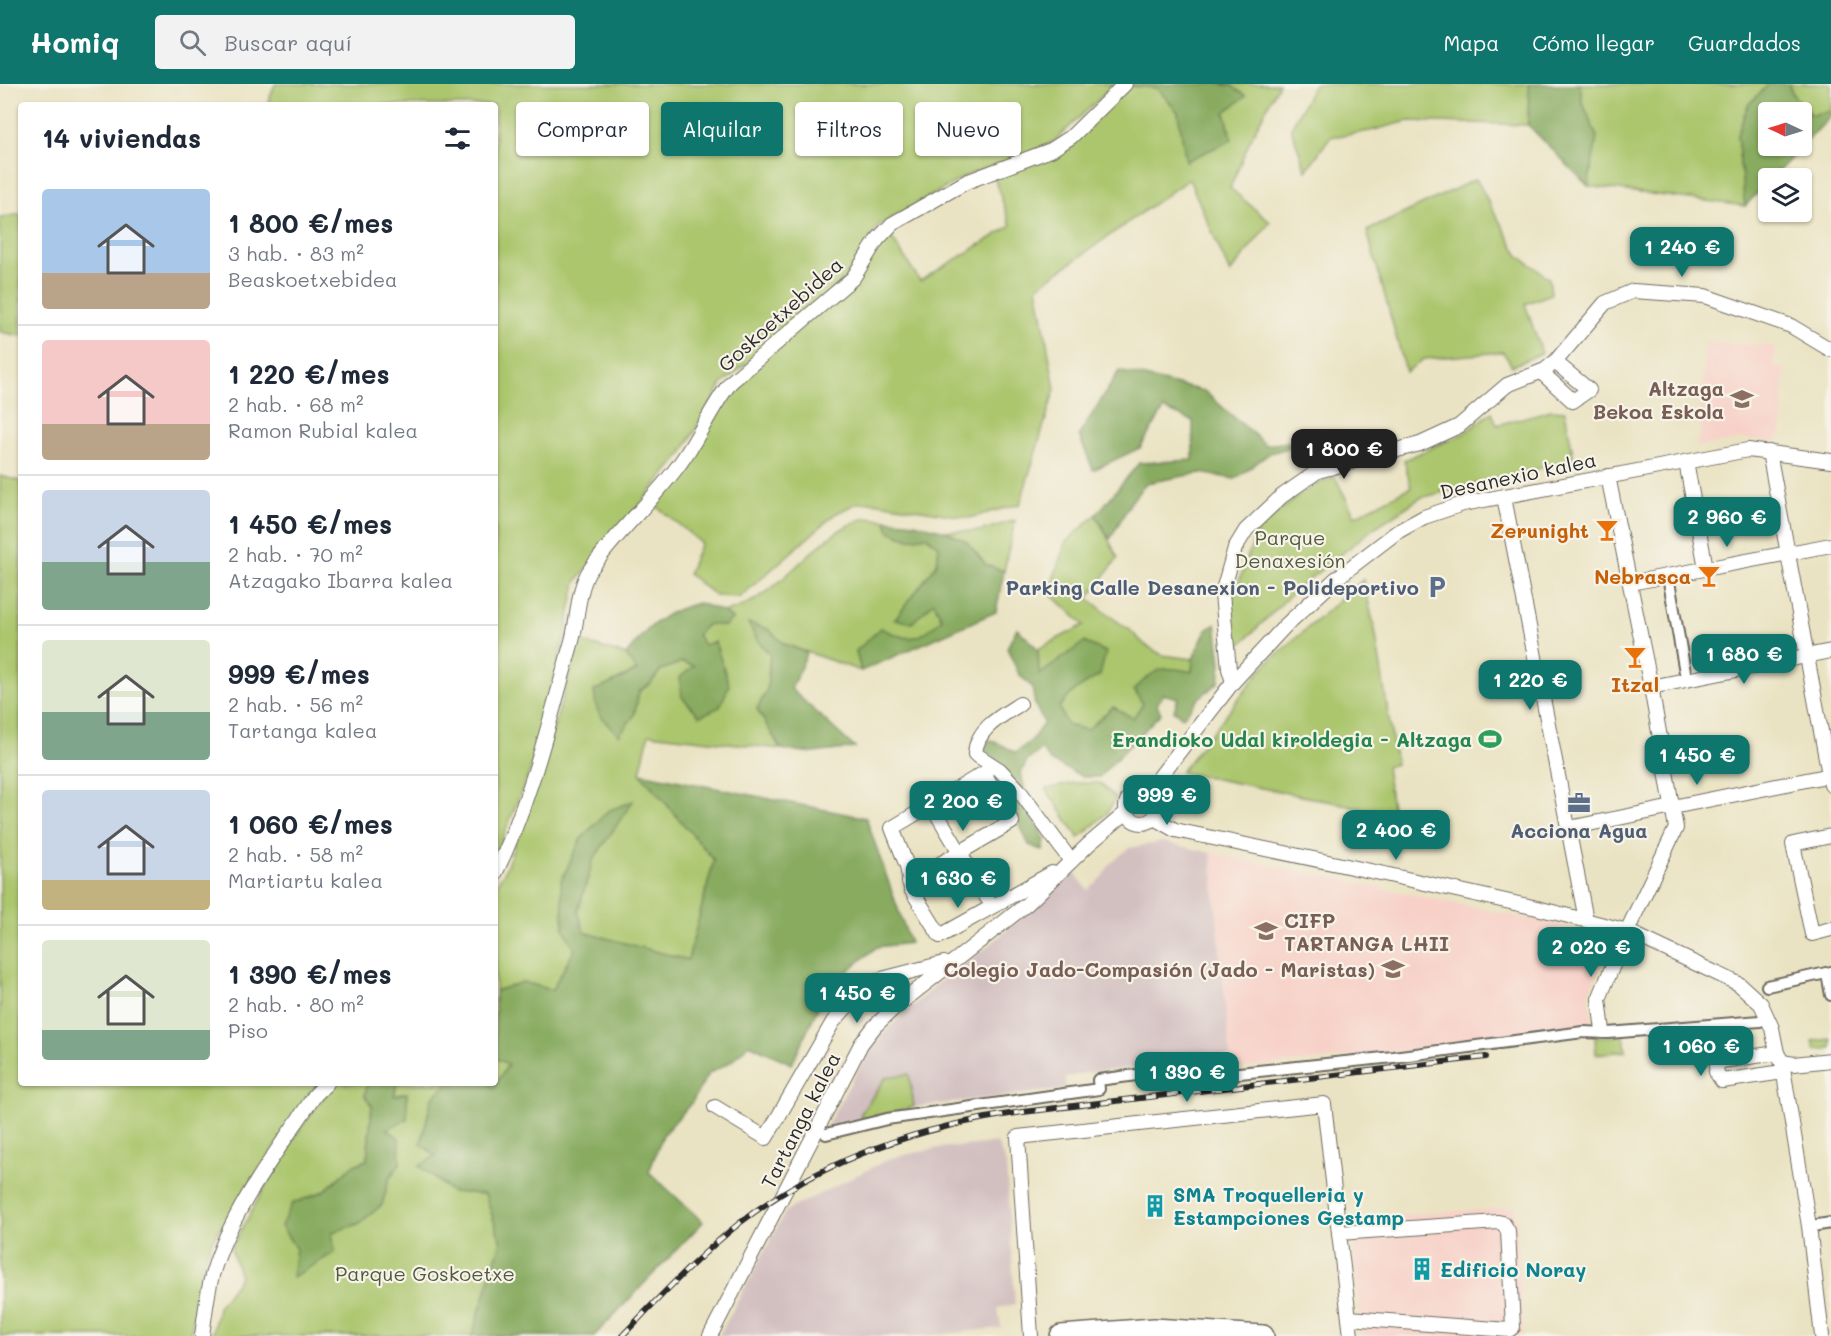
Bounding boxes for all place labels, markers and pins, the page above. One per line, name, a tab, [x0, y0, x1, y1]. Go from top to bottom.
pin: 1 240 €	[1627, 227, 1737, 278]
place label: Altzaga Bekoa Eskola	[1593, 375, 1724, 424]
school or university icon: Altzaga Bekoa Eskola	[1729, 386, 1755, 412]
pin: 1 800 €	[1289, 429, 1399, 480]
pin: 2 960 €	[1672, 497, 1782, 548]
place label: Zerunight	[1490, 517, 1589, 543]
bar icon: Zerunight	[1594, 517, 1620, 543]
place label: Nebrasca	[1594, 563, 1691, 589]
bar icon: Nebrasca	[1696, 563, 1722, 589]
place label: Parking Calle Desanexion - Polideportivo	[1005, 574, 1419, 600]
parking icon: Parking Calle Desanexion - Polideportivo	[1424, 574, 1450, 600]
pin: 1 680 €	[1689, 634, 1799, 685]
bar icon: Itzal	[1622, 644, 1648, 670]
pin: 1 220 €	[1475, 660, 1585, 711]
place label: Itzal	[1611, 671, 1659, 697]
place label: Erandioko Udal kiroldegia - Altzaga	[1112, 726, 1472, 752]
sports icon: Erandioko Udal kiroldegia - Altzaga	[1477, 726, 1503, 752]
pin: 1 450 €	[1642, 735, 1752, 786]
pin: 999 €	[1125, 775, 1209, 826]
pin: 2 200 €	[908, 781, 1018, 832]
office icon: Acciona Agua	[1566, 790, 1592, 816]
pin: 2 400 €	[1341, 810, 1451, 861]
place label: Acciona Agua	[1510, 817, 1648, 843]
pin: 1 630 €	[903, 858, 1013, 909]
place label: CIFP TARTANGA LHII	[1284, 907, 1449, 956]
school or university icon: CIFP TARTANGA LHII	[1253, 918, 1279, 944]
pin: 2 020 €	[1536, 927, 1646, 978]
place label: Colegio Jado-Compasión (Jado - Maristas)	[943, 956, 1375, 982]
school or university icon: Colegio Jado-Compasión (Jado - Maristas)	[1380, 956, 1406, 982]
pin: 1 450 €	[802, 973, 912, 1024]
pin: 1 060 €	[1646, 1026, 1756, 1077]
pin: 1 390 €	[1132, 1052, 1242, 1103]
place label: SMA Troquelleria y Estampciones Gestamp	[1173, 1181, 1404, 1230]
building icon: SMA Troquelleria y Estampciones Gestamp	[1142, 1193, 1168, 1219]
building icon: Edificio Noray	[1409, 1256, 1435, 1282]
place label: Edificio Noray	[1440, 1256, 1587, 1282]

